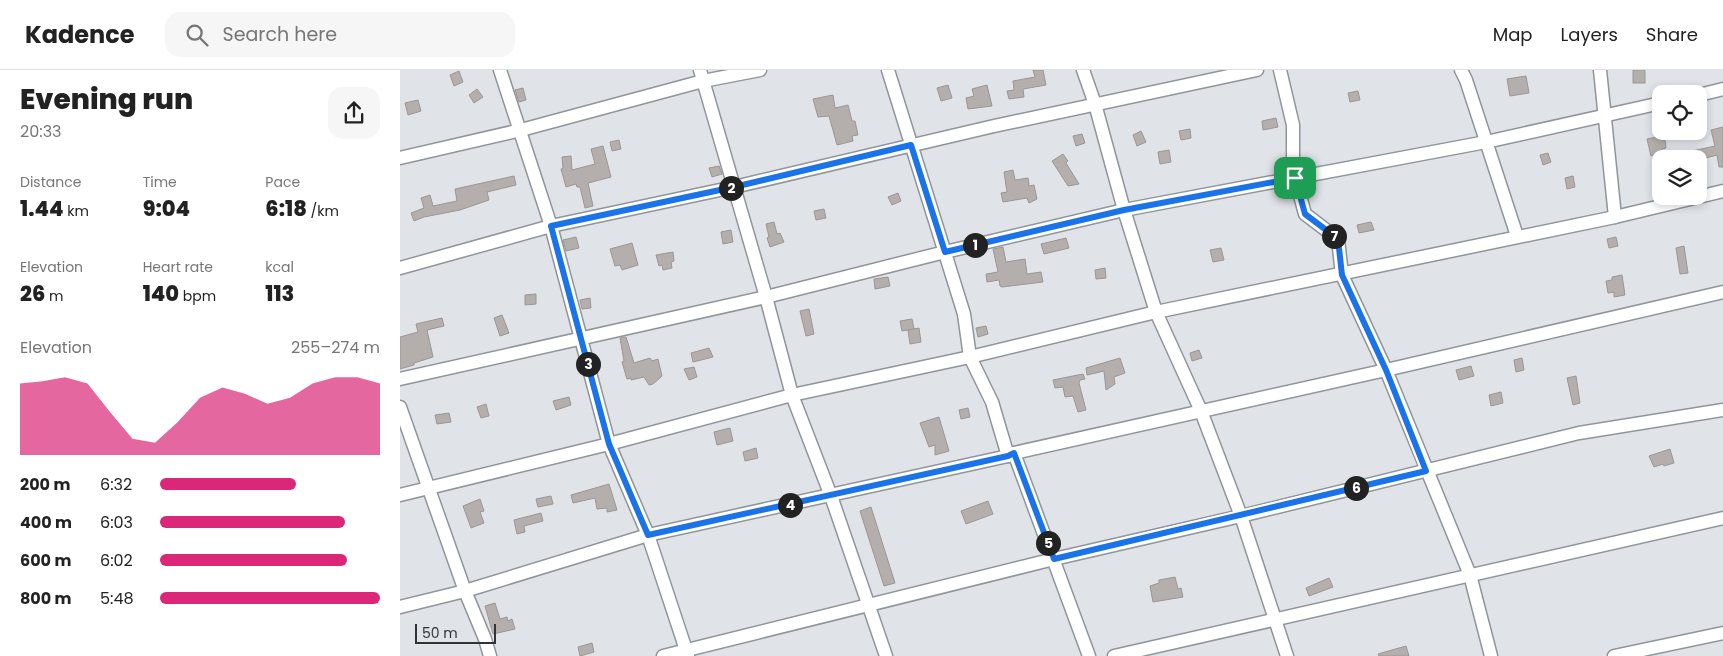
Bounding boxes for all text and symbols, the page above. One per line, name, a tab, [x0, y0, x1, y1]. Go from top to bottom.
search box	[165, 12, 515, 57]
text: Kadence	[25, 18, 135, 51]
icon: search	[183, 21, 211, 49]
text: Search here	[223, 21, 337, 48]
text: Map	[1493, 22, 1533, 47]
text: Layers	[1561, 22, 1618, 47]
text: Share	[1646, 22, 1698, 47]
text: Evening run	[20, 80, 193, 119]
map controls	[1652, 85, 1707, 205]
button: locate	[1652, 85, 1707, 140]
button: share	[328, 87, 380, 139]
text: 20:33	[20, 120, 62, 143]
button: layers	[1652, 150, 1707, 205]
pin	[1274, 157, 1316, 199]
icon: arrive	[1281, 164, 1309, 192]
text: Distance	[20, 172, 81, 192]
text: Time	[143, 172, 177, 192]
text: Pace	[265, 172, 300, 192]
pin: 2	[718, 176, 744, 200]
text: 2	[728, 178, 736, 198]
text: 1.44	[20, 194, 63, 223]
text: 9:04	[143, 194, 190, 223]
text: 6:18	[265, 194, 307, 223]
text: km	[63, 201, 89, 221]
text: /km	[307, 201, 339, 221]
pin: 7	[1322, 224, 1346, 248]
text: 7	[1331, 226, 1338, 246]
pin: 1	[962, 232, 988, 258]
text: 1	[973, 235, 978, 255]
text: Elevation	[20, 257, 83, 277]
text: Heart rate	[143, 257, 213, 277]
text: kcal	[265, 257, 294, 277]
text: 26	[20, 279, 45, 308]
text: 140	[143, 279, 179, 308]
text: 113	[265, 279, 294, 308]
text: m	[45, 286, 63, 306]
text: bpm	[179, 286, 216, 306]
text: Elevation	[20, 336, 92, 359]
text: 255–274 m	[291, 336, 380, 359]
pin: 3	[576, 352, 600, 376]
text: 3	[584, 354, 593, 374]
text: 200 m	[20, 473, 70, 496]
text: 6:32	[100, 473, 132, 496]
pin: 6	[1344, 476, 1368, 500]
text: 6	[1352, 478, 1361, 498]
pin: 4	[778, 492, 802, 518]
text: 4	[786, 495, 795, 515]
text: 400 m	[20, 511, 72, 534]
text: 6:03	[100, 511, 133, 534]
pin: 5	[1036, 530, 1060, 556]
text: 5	[1044, 533, 1053, 553]
text: 600 m	[20, 549, 71, 572]
text: 6:02	[100, 549, 133, 572]
text: 800 m	[20, 587, 72, 610]
text: 5:48	[100, 587, 134, 610]
scale bar	[415, 621, 496, 644]
text: 50 m	[422, 623, 458, 643]

